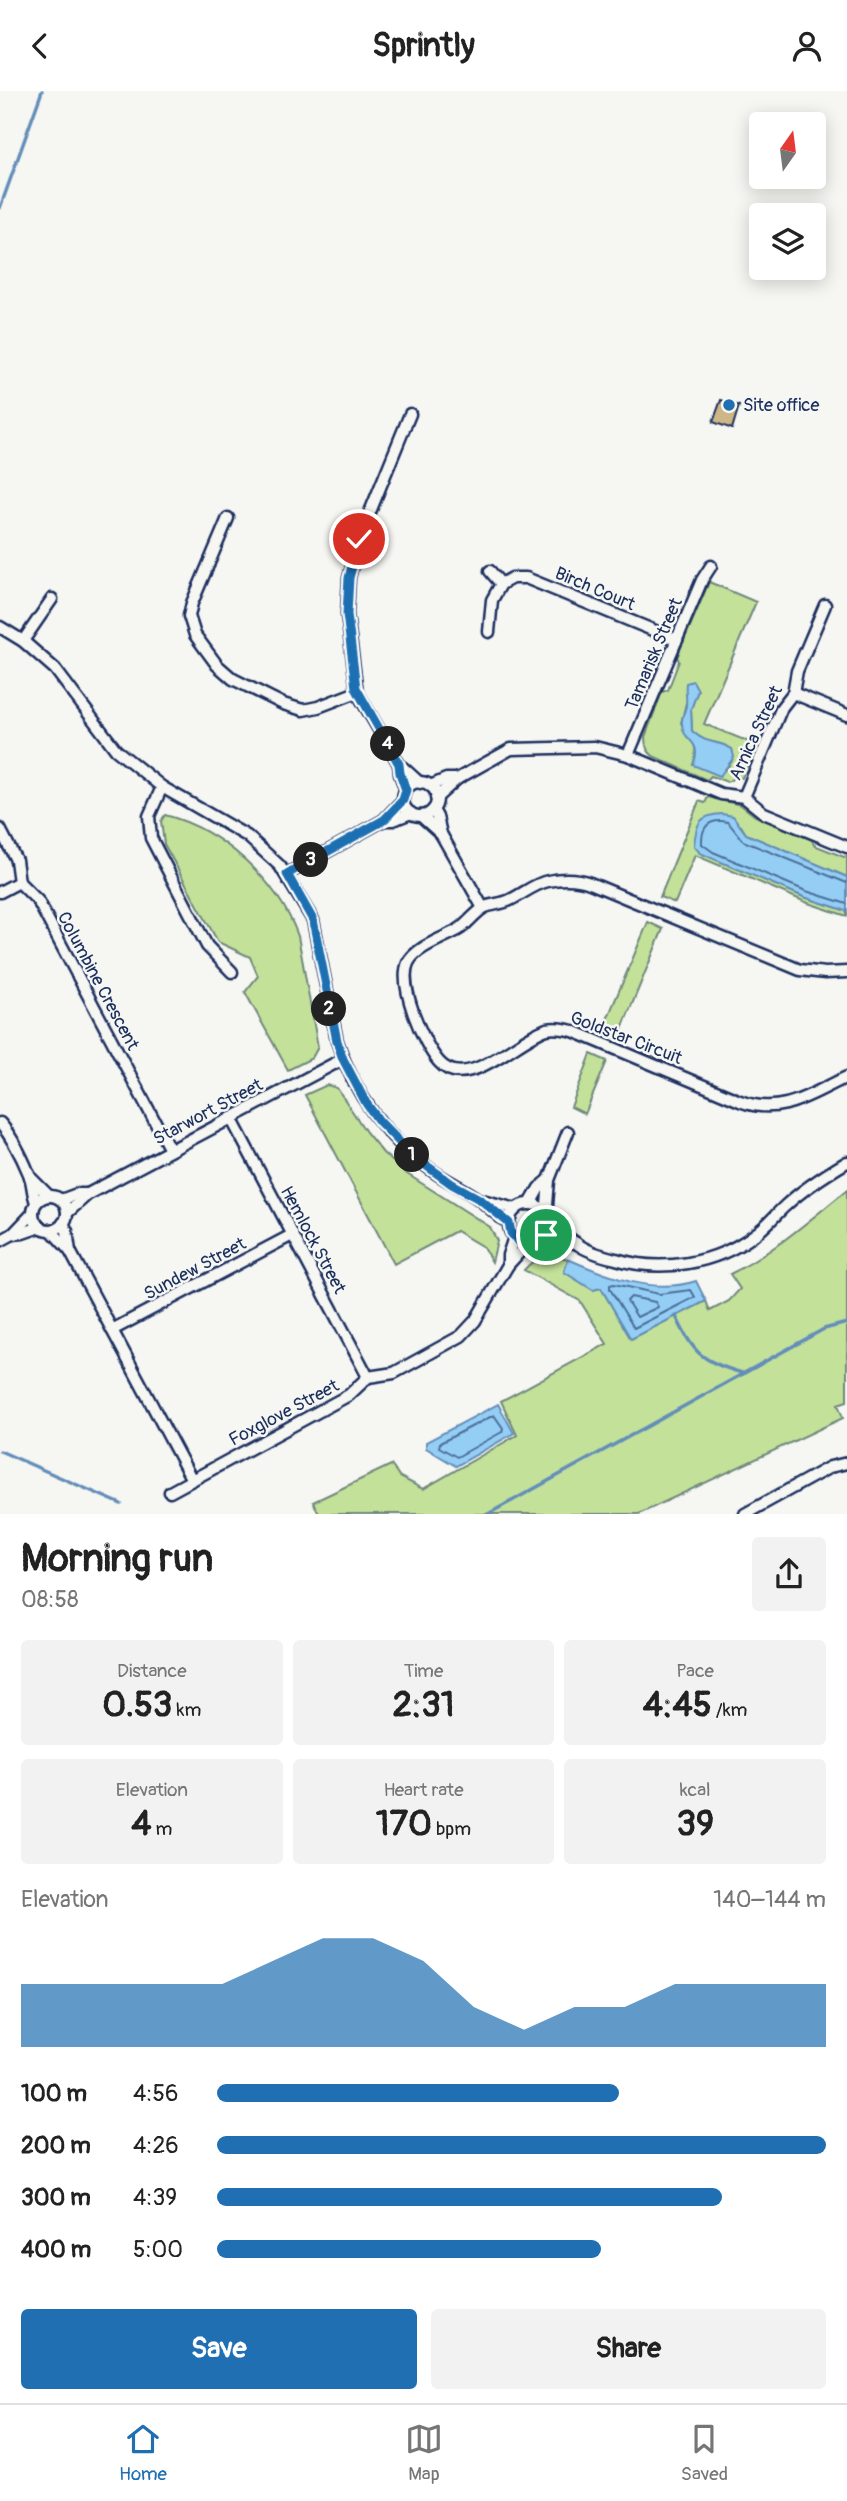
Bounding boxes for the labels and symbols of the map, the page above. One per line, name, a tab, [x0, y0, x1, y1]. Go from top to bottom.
north arrow	[749, 112, 826, 189]
place label: Site office	[743, 394, 820, 417]
marker: Site office	[721, 397, 737, 413]
pin	[329, 509, 389, 569]
street label: Birch Court	[551, 562, 639, 616]
street label: Tamarisk Street	[620, 594, 688, 714]
street label: Arnica Street	[724, 681, 788, 784]
pin: 4	[370, 727, 406, 761]
pin: 3	[294, 843, 328, 877]
street label: Columbine Crescent	[52, 908, 145, 1055]
pin: 2	[312, 991, 346, 1027]
street label: Goldstar Circuit	[567, 1006, 686, 1070]
street label: Starwort Street	[149, 1073, 267, 1151]
pin: 1	[394, 1137, 430, 1173]
street label: Hemlock Street	[275, 1182, 351, 1298]
pin	[516, 1205, 576, 1265]
street label: Sundew Street	[140, 1232, 251, 1306]
street label: Foxglove Street	[225, 1374, 344, 1452]

